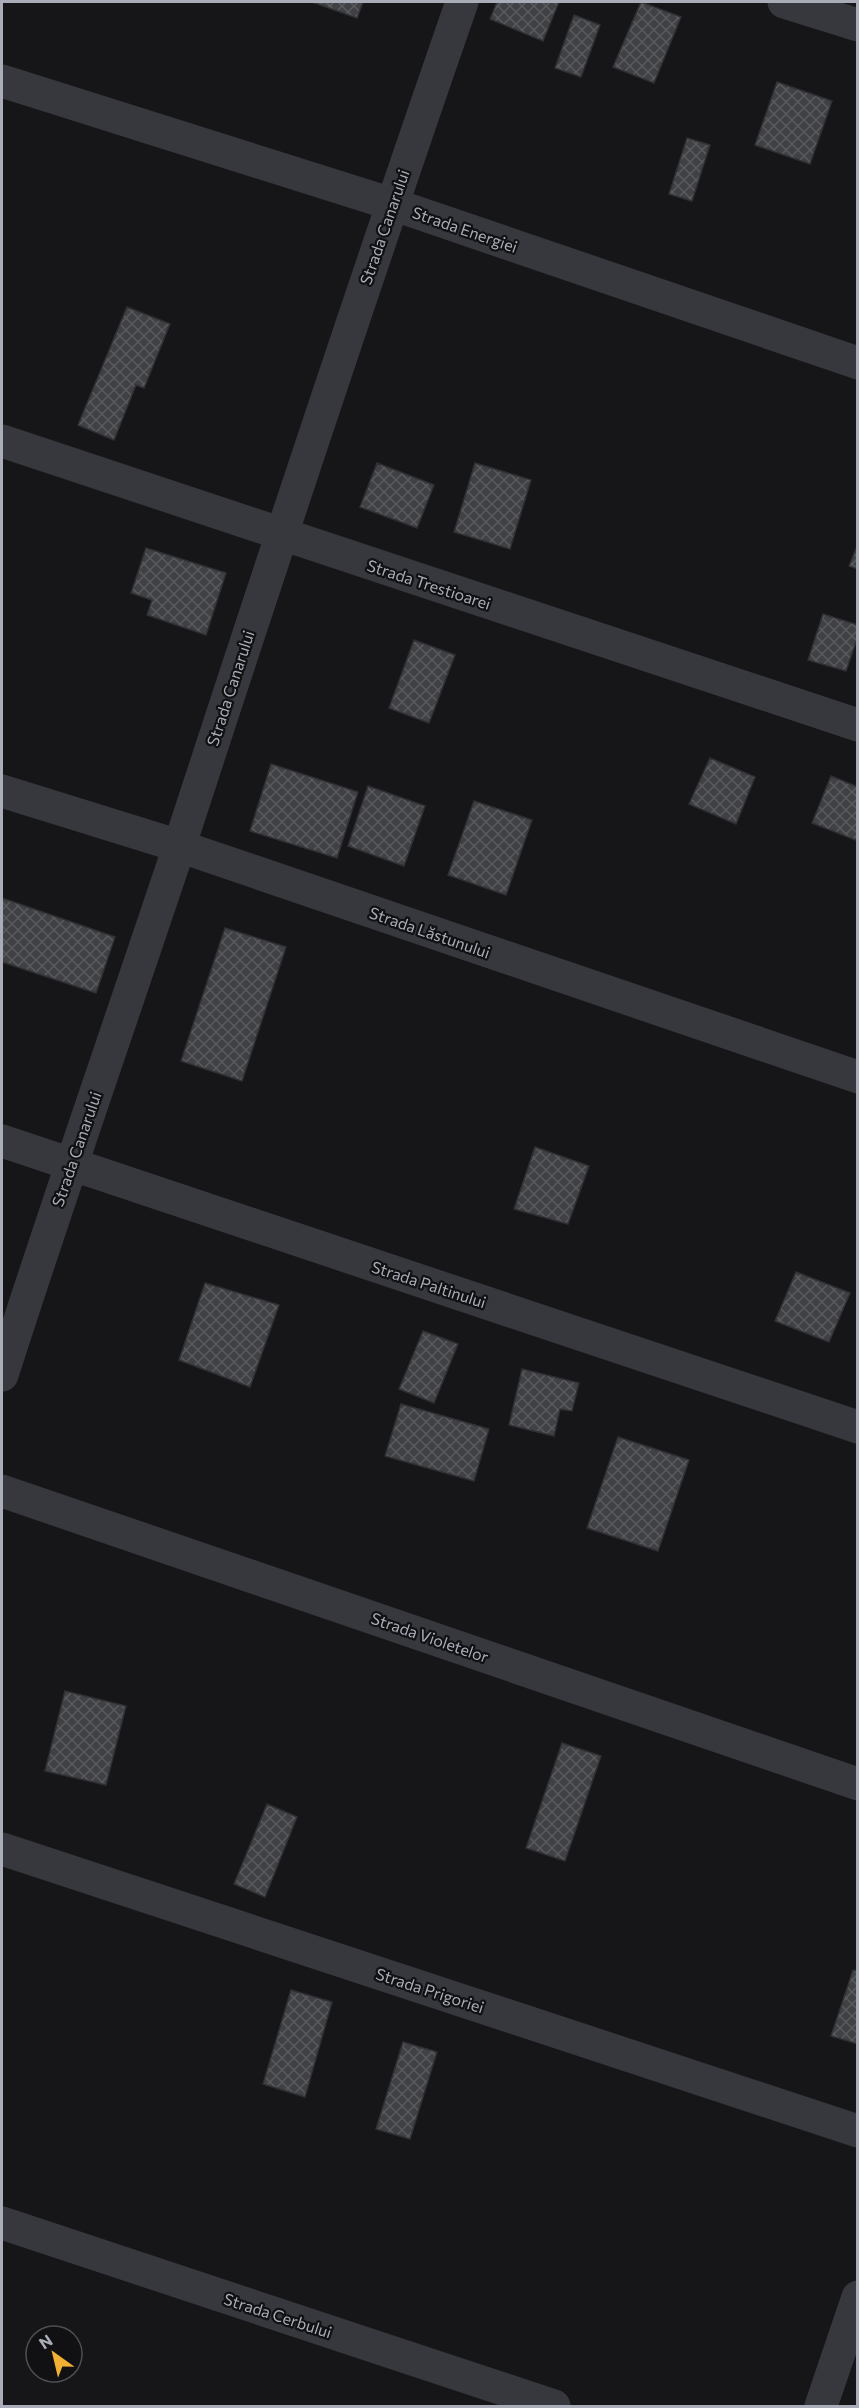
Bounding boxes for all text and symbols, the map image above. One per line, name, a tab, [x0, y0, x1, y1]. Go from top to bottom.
street label: Strada Canarului	[355, 167, 413, 287]
street label: Strada Energiei	[410, 202, 520, 256]
street label: Strada Trestioarei	[365, 555, 493, 613]
street label: Strada Canarului	[202, 628, 258, 748]
street label: Strada Lăstunului	[367, 902, 493, 962]
street label: Strada Canarului	[47, 1089, 105, 1209]
street label: Strada Paltinului	[369, 1257, 489, 1311]
street label: Strada Violetelor	[369, 1608, 492, 1666]
street label: Strada Prigoriei	[373, 1964, 487, 2016]
street label: Strada Cerbului	[222, 2289, 334, 2341]
north arrow	[24, 2324, 84, 2384]
text: N	[35, 2330, 56, 2352]

